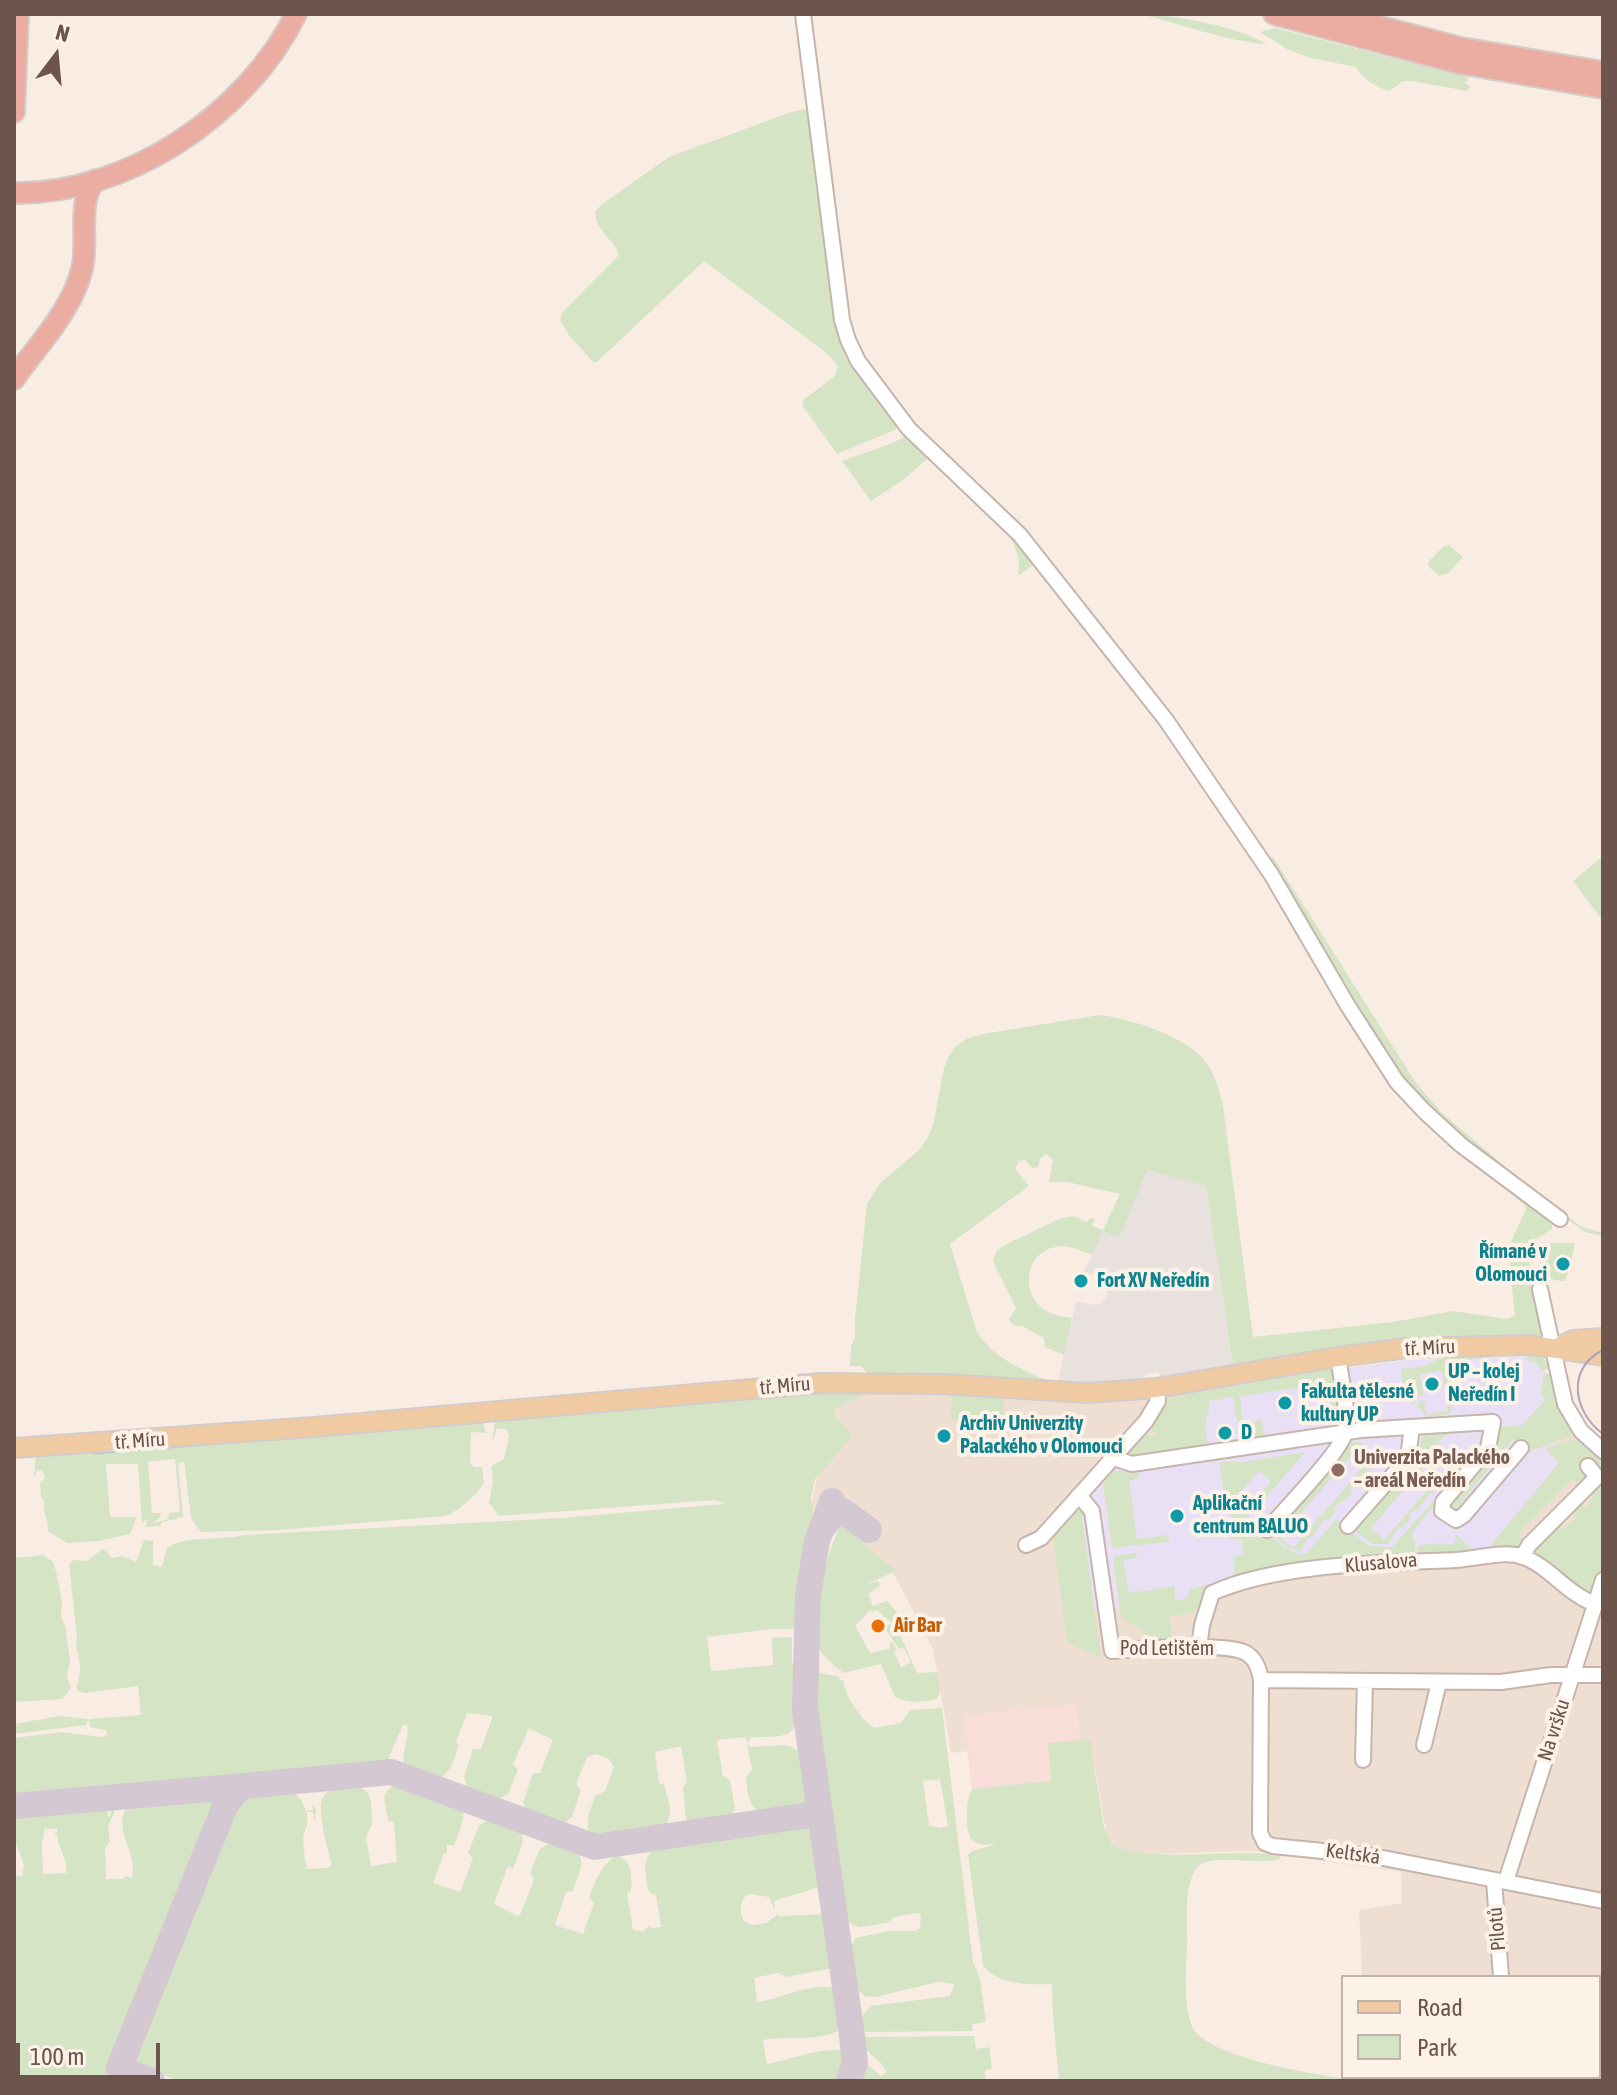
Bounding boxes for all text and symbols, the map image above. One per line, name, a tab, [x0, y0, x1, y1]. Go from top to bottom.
north arrow	[16, 16, 96, 96]
text: N	[53, 19, 72, 47]
place label: Římané v Olomouci	[1475, 1240, 1547, 1287]
marker: Římané v Olomouci	[1554, 1255, 1572, 1273]
place label: Fort XV Neředín	[1097, 1269, 1209, 1293]
marker: Fort XV Neředín	[1072, 1272, 1090, 1290]
street label: tř. Míru	[1404, 1335, 1456, 1361]
place label: UP – kolej Neředín I	[1448, 1360, 1520, 1407]
street label: tř. Míru	[759, 1372, 811, 1400]
marker: UP – kolej Neředín I	[1423, 1375, 1441, 1393]
place label: Fakulta tělesné kultury UP	[1301, 1380, 1414, 1427]
marker: Fakulta tělesné kultury UP	[1276, 1394, 1294, 1412]
place label: Archiv Univerzity Palackého v Olomouci	[960, 1412, 1123, 1459]
place label: D	[1241, 1421, 1252, 1445]
marker: D	[1216, 1424, 1234, 1442]
street label: tř. Míru	[114, 1427, 166, 1455]
marker: Archiv Univerzity Palackého v Olomouci	[935, 1427, 953, 1445]
place label: Univerzita Palackého – areál Neředín	[1354, 1446, 1510, 1493]
marker: Univerzita Palackého – areál Neředín	[1329, 1461, 1347, 1479]
place label: Aplikační centrum BALUO	[1193, 1492, 1308, 1539]
marker: Aplikační centrum BALUO	[1168, 1507, 1186, 1525]
street label: Klusalova	[1344, 1548, 1418, 1578]
place label: Air Bar	[894, 1614, 942, 1638]
marker: Air Bar	[869, 1617, 887, 1635]
street label: Pod Letištěm	[1120, 1637, 1214, 1661]
street label: Na vršku	[1533, 1696, 1575, 1764]
street label: Keltská	[1324, 1838, 1382, 1870]
street label: Pilotů	[1483, 1906, 1511, 1952]
legend	[1341, 1975, 1601, 2079]
text: Road	[1417, 1994, 1463, 2021]
scale bar	[20, 2027, 164, 2077]
text: Park	[1417, 2034, 1457, 2061]
text: 100 m	[30, 2043, 84, 2070]

